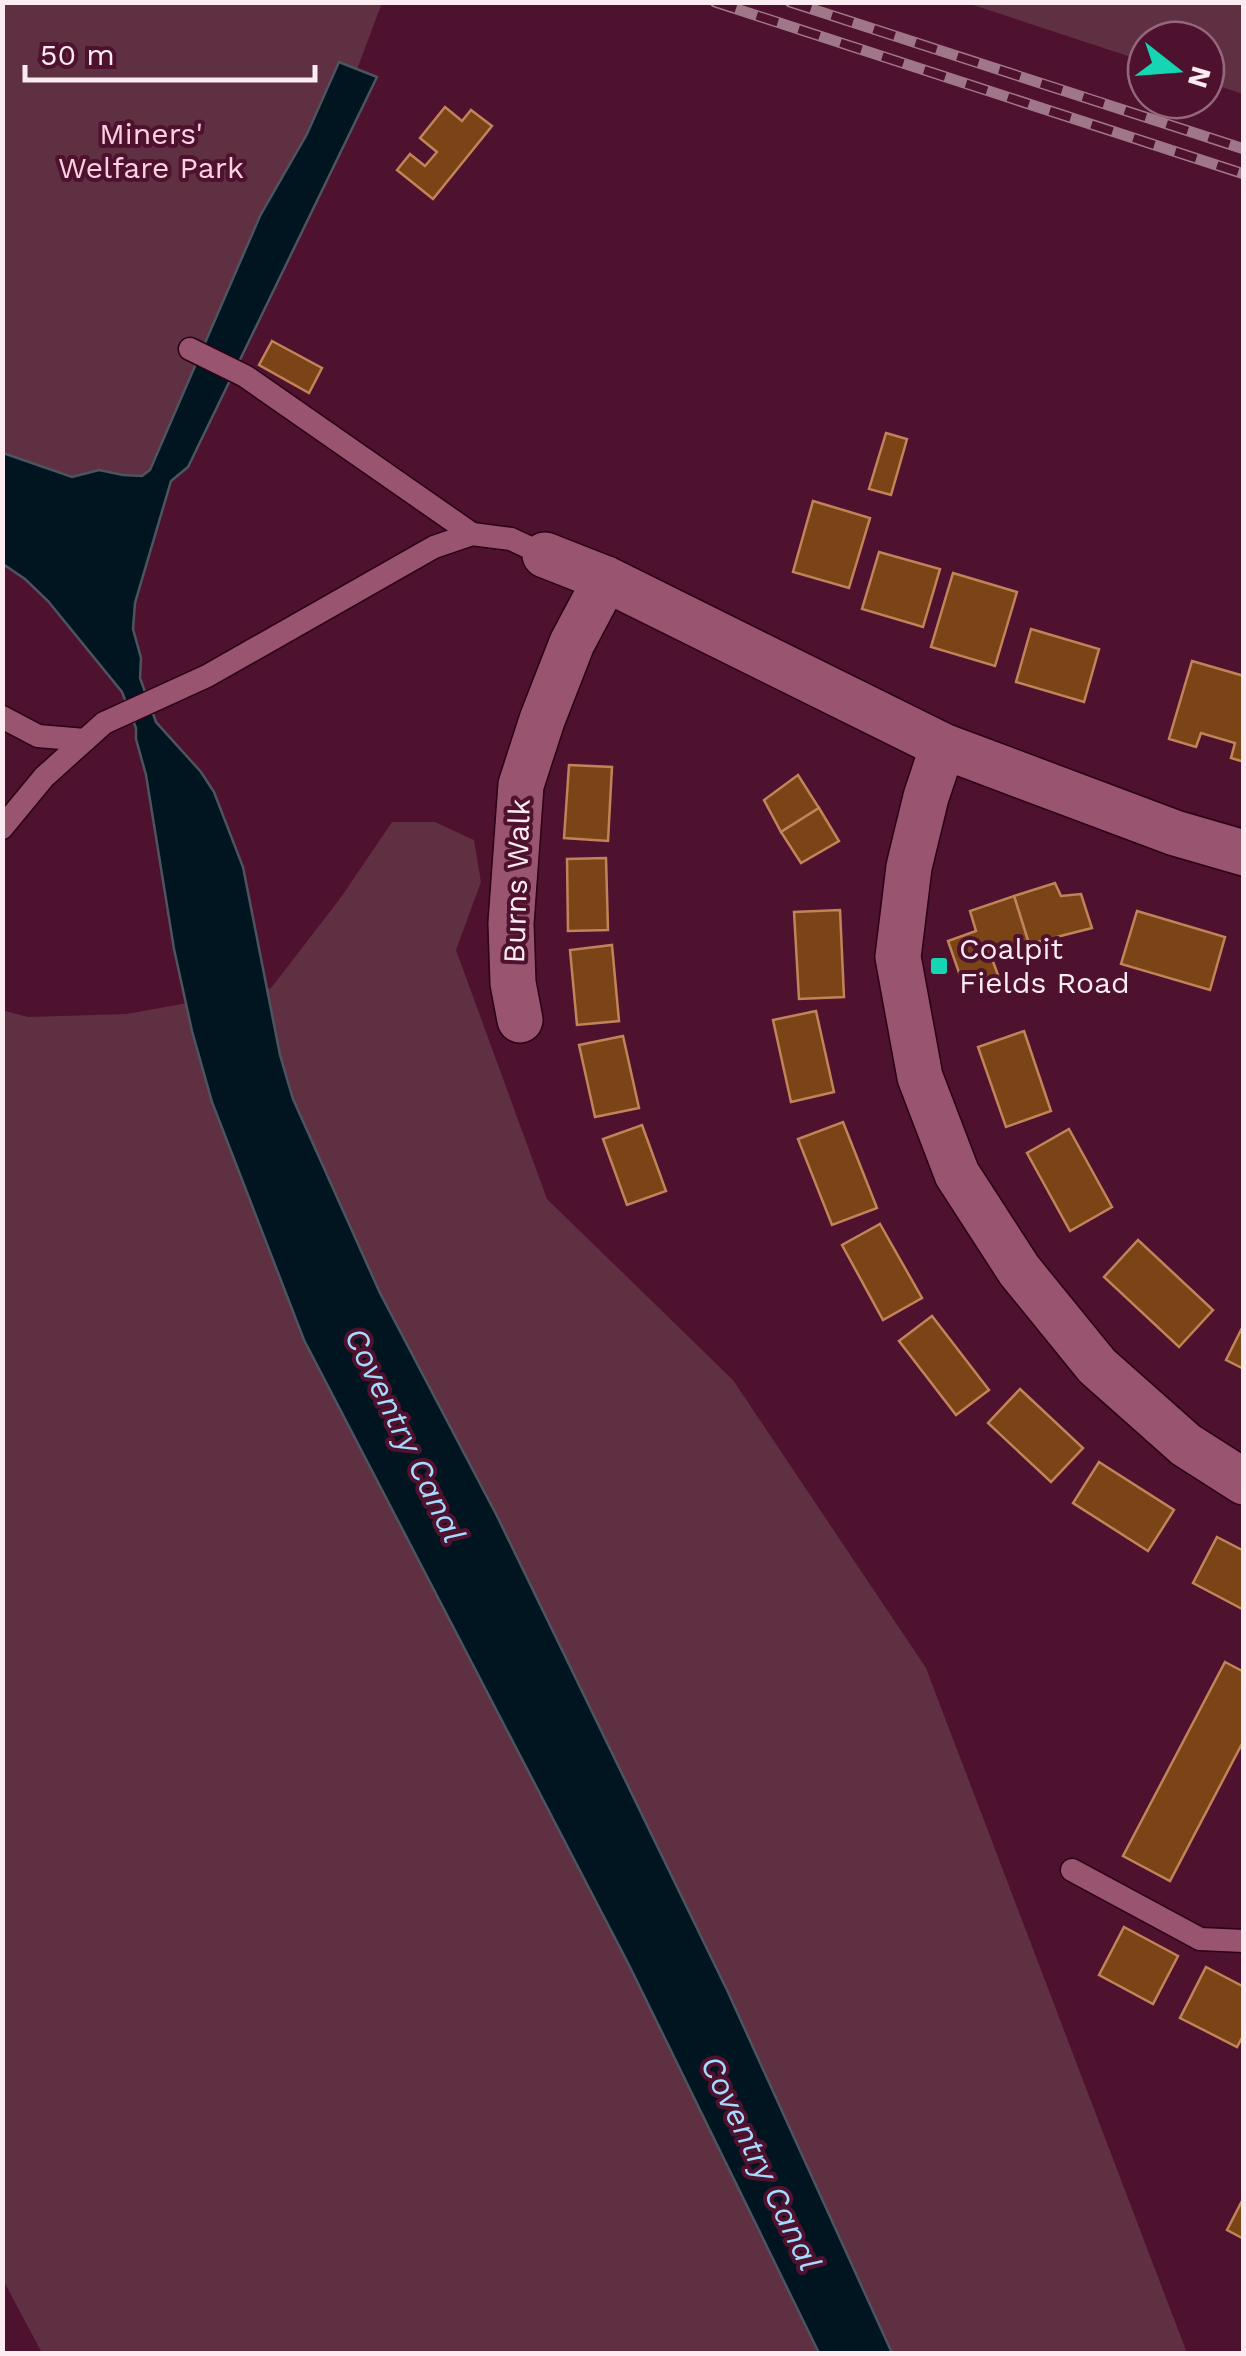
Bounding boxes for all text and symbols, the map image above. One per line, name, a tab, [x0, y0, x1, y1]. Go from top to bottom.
scale bar	[25, 20, 315, 82]
north arrow	[1126, 20, 1226, 120]
text: 50 m	[40, 37, 115, 72]
text: N	[1181, 62, 1218, 92]
park label: Miners' Welfare Park	[58, 116, 244, 185]
street label: Burns Walk	[496, 798, 537, 964]
place label: Coalpit Fields Road	[959, 931, 1130, 1000]
marker: Coalpit Fields Road	[928, 955, 950, 977]
water label: Coventry Canal	[337, 1321, 473, 1549]
water label: Coventry Canal	[693, 2049, 829, 2277]

